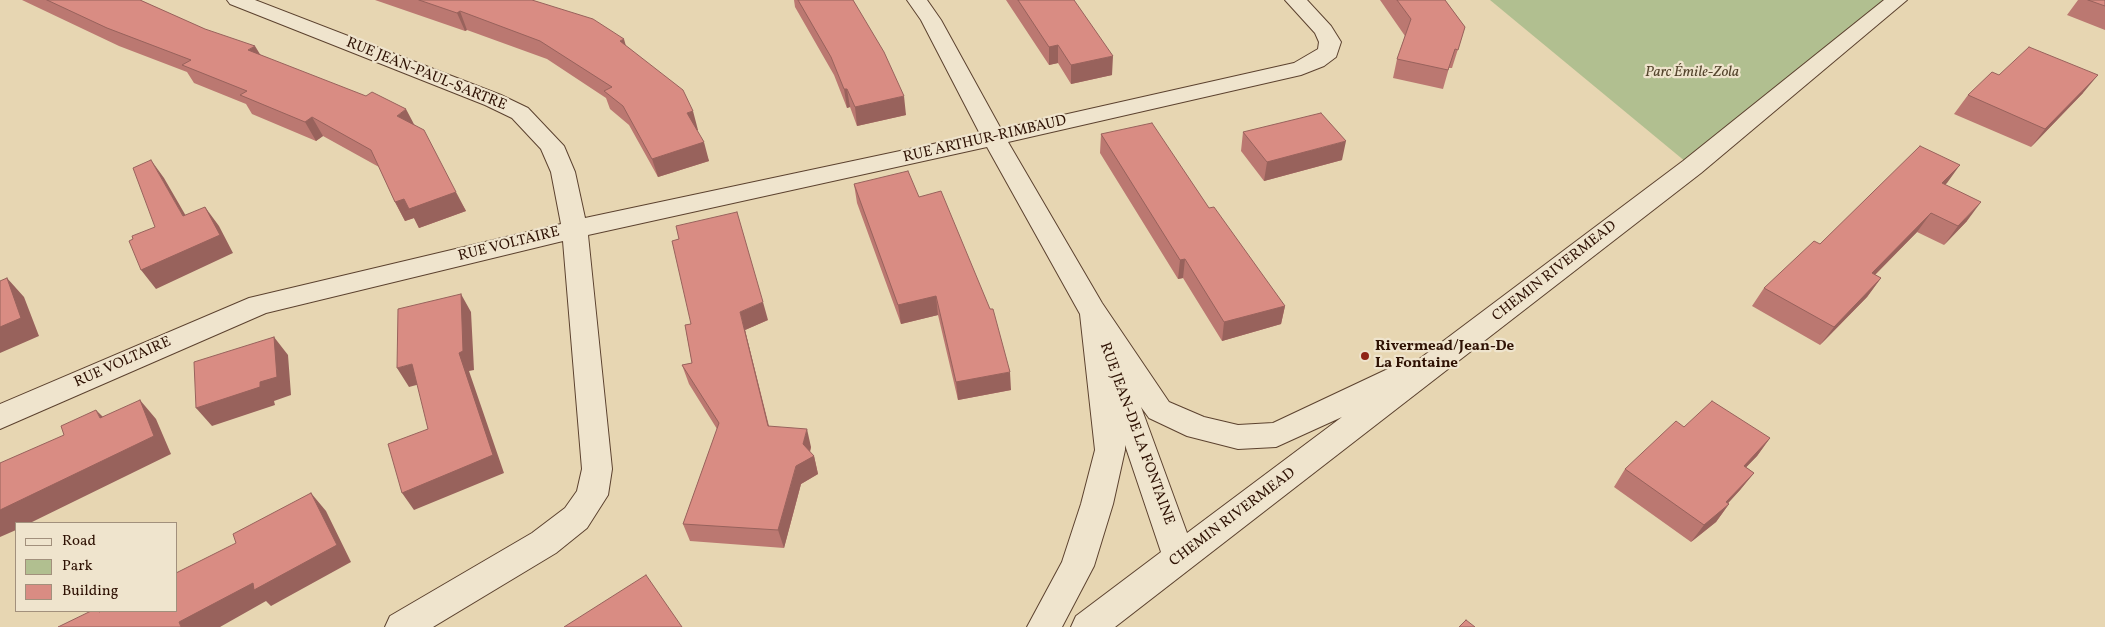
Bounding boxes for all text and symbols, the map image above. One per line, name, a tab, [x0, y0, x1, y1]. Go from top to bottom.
street label: RUE JEAN-PAUL-SARTRE	[343, 35, 509, 115]
park label: Parc Émile-Zola	[1645, 64, 1739, 82]
street label: RUE ARTHUR-RIMBAUD	[902, 112, 1068, 168]
street label: CHEMIN RIVERMEAD	[1489, 218, 1621, 326]
street label: RUE VOLTAIRE	[456, 224, 562, 266]
street label: RUE VOLTAIRE	[72, 334, 174, 392]
place label: Rivermead/Jean-De La Fontaine	[1375, 338, 1514, 373]
street label: RUE JEAN-DE LA FONTAINE	[1095, 340, 1177, 528]
marker: Rivermead/Jean-De La Fontaine	[1359, 350, 1371, 362]
street label: CHEMIN RIVERMEAD	[1166, 465, 1300, 571]
legend	[15, 522, 178, 612]
text: Road	[62, 531, 96, 552]
text: Park	[62, 556, 93, 577]
text: Building	[62, 581, 118, 602]

